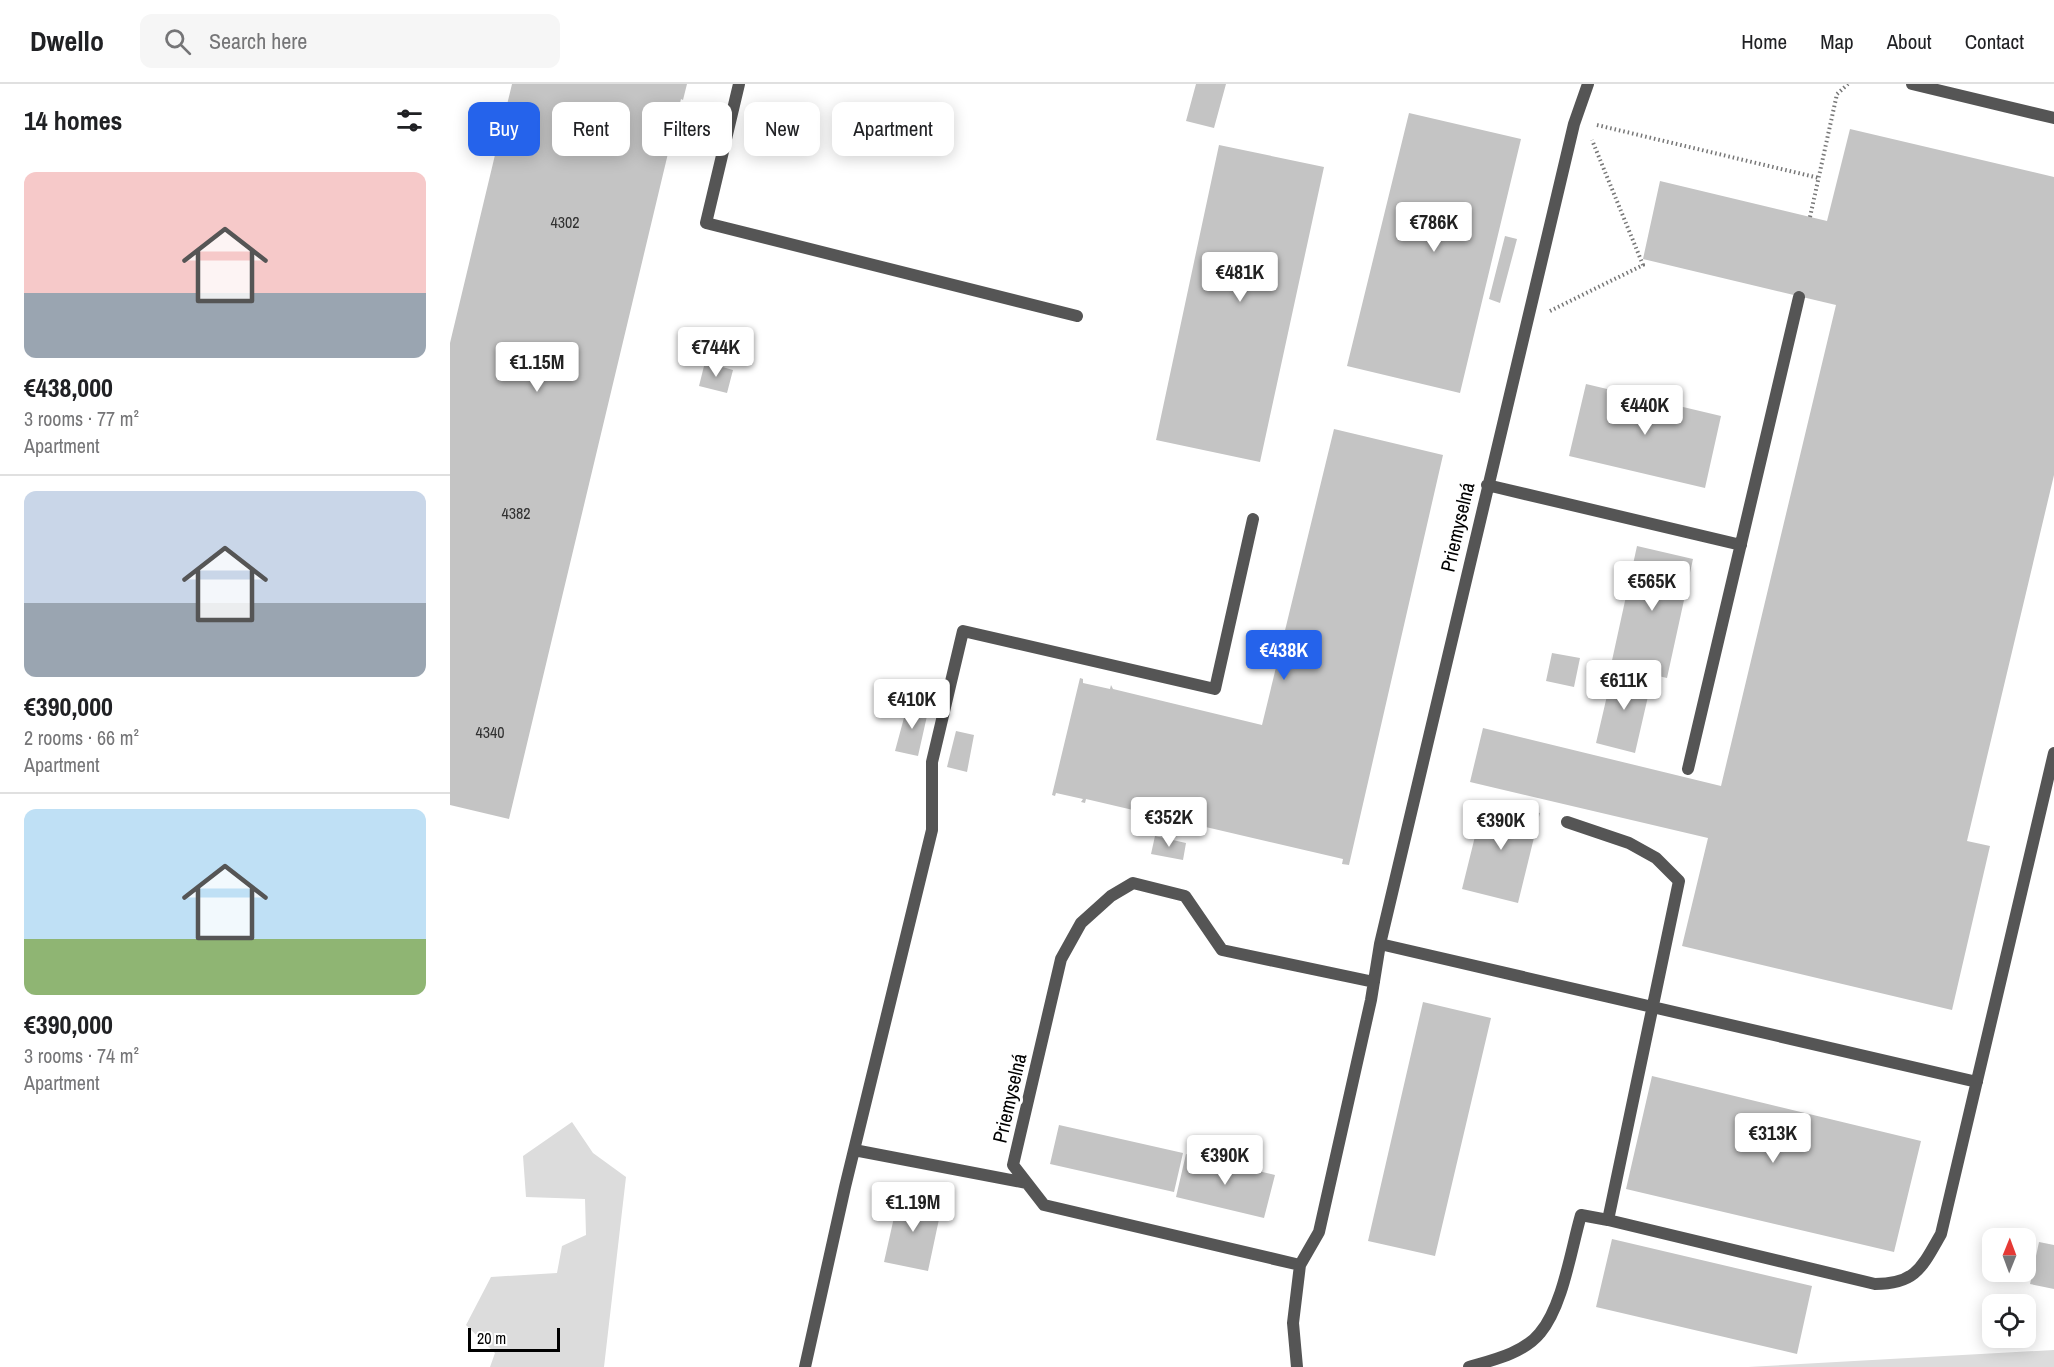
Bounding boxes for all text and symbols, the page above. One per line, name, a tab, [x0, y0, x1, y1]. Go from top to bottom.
search box	[140, 14, 560, 68]
text: Dwello	[30, 22, 104, 60]
icon: search	[161, 25, 194, 58]
text: Search here	[209, 26, 307, 56]
text: Home	[1741, 27, 1787, 56]
text: Map	[1820, 27, 1854, 56]
text: About	[1887, 27, 1932, 56]
text: Contact	[1965, 27, 2024, 56]
chip: Buy	[468, 102, 540, 156]
chip: Rent	[552, 102, 630, 156]
chip: Filters	[642, 102, 732, 156]
chip: New	[744, 102, 820, 156]
chip: Apartment	[832, 102, 954, 156]
text: 14 homes	[24, 103, 122, 138]
icon: filters	[393, 104, 426, 137]
pin: €786K	[1392, 202, 1476, 253]
text: €786K	[1410, 208, 1458, 235]
icon: home	[171, 211, 279, 319]
house number: 4302	[550, 211, 580, 233]
pin: €481K	[1198, 252, 1282, 303]
text: €481K	[1216, 258, 1264, 285]
pin: €744K	[674, 327, 758, 378]
text: €744K	[692, 333, 740, 360]
pin: €1.15M	[488, 342, 586, 393]
text: €1.15M	[510, 348, 564, 375]
text: €438,000	[24, 370, 113, 405]
pin: €440K	[1603, 385, 1687, 436]
text: €440K	[1621, 391, 1669, 418]
text: 3 rooms · 77 m²	[24, 405, 139, 432]
text: Apartment	[24, 432, 100, 459]
street label: Priemyselná	[1434, 480, 1480, 574]
house number: 4382	[501, 502, 531, 524]
icon: home	[171, 530, 279, 638]
pin: €565K	[1610, 561, 1694, 612]
text: €565K	[1628, 567, 1676, 594]
pin: €438K	[1242, 630, 1326, 681]
text: €438K	[1260, 636, 1308, 663]
pin: €611K	[1582, 660, 1666, 711]
text: €611K	[1600, 666, 1648, 693]
pin: €410K	[870, 679, 954, 730]
text: €410K	[888, 685, 936, 712]
text: €390,000	[24, 689, 113, 724]
house number: 4340	[475, 721, 505, 743]
text: 2 rooms · 66 m²	[24, 724, 139, 751]
text: Apartment	[24, 751, 100, 778]
pin: €352K	[1127, 797, 1211, 848]
pin: €390K	[1459, 800, 1543, 851]
text: €352K	[1145, 803, 1193, 830]
text: €390K	[1477, 806, 1525, 833]
icon: home	[171, 848, 279, 956]
text: €390,000	[24, 1007, 113, 1042]
text: 3 rooms · 74 m²	[24, 1042, 139, 1069]
street label: Priemyselná	[986, 1051, 1032, 1145]
text: Apartment	[24, 1069, 100, 1096]
pin: €313K	[1731, 1113, 1815, 1164]
text: €313K	[1749, 1119, 1797, 1146]
pin: €390K	[1183, 1135, 1267, 1186]
text: €390K	[1201, 1141, 1249, 1168]
pin: €1.19M	[864, 1182, 962, 1233]
text: €1.19M	[886, 1188, 940, 1215]
north arrow	[1982, 1228, 2036, 1282]
map controls	[1982, 1228, 2036, 1348]
button: locate	[1982, 1294, 2036, 1348]
scale bar	[468, 1325, 560, 1352]
text: 20 m	[477, 1327, 506, 1349]

